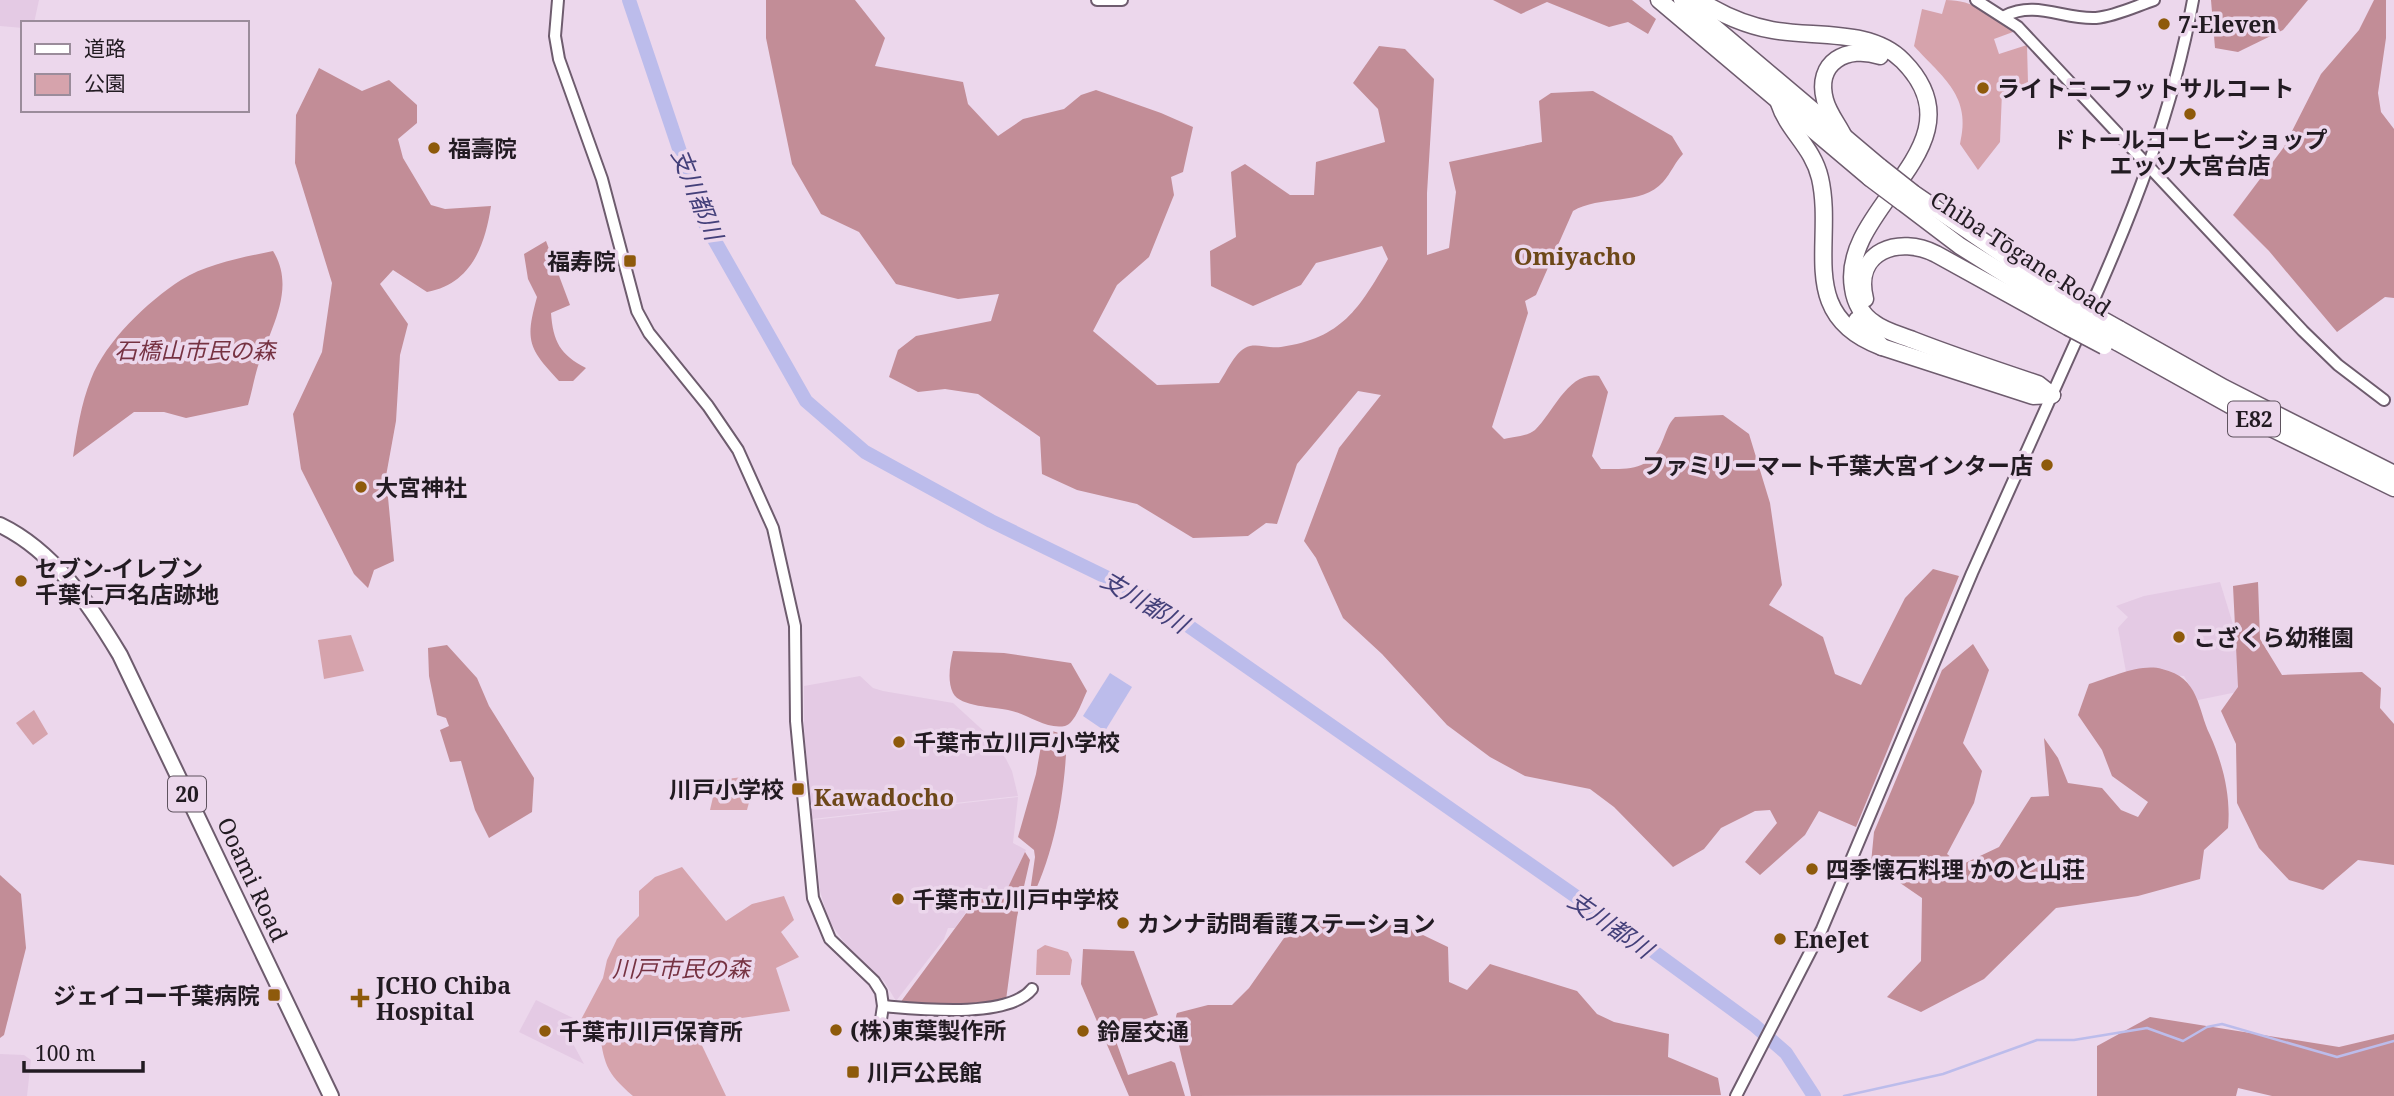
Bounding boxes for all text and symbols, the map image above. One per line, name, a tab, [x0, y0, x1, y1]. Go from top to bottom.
place label: 7-Eleven	[2178, 8, 2277, 40]
marker: 7-Eleven	[2156, 16, 2172, 32]
legend	[21, 21, 248, 112]
text: 道路	[84, 34, 126, 62]
text: 公園	[84, 69, 126, 97]
place label: ライトニーフットサルコート	[1997, 72, 2294, 104]
marker: ライトニーフットサルコート	[1975, 80, 1991, 96]
marker: ドトールコーヒーショップ エッソ大宮台店	[2182, 106, 2198, 122]
place label: ドトールコーヒーショップ エッソ大宮台店	[2052, 123, 2328, 181]
place label: 福壽院	[448, 132, 517, 164]
marker: 福壽院	[426, 140, 442, 156]
water label: 支川都川	[665, 143, 732, 247]
street label: Chiba Tōgane Road	[1925, 183, 2117, 323]
district label: Omiyacho	[1514, 239, 1636, 272]
place label: 福寿院	[547, 245, 616, 277]
marker: 福寿院	[622, 253, 638, 269]
park label: 石橋山市民の森	[115, 334, 278, 366]
road number: E82	[2228, 402, 2280, 436]
place label: ファミリーマート千葉大宮インター店	[1642, 449, 2033, 481]
marker: ファミリーマート千葉大宮インター店	[2039, 457, 2055, 473]
place label: 大宮神社	[375, 471, 467, 503]
marker: 大宮神社	[353, 479, 369, 495]
place label: セブン-イレブン 千葉仁戸名店跡地	[35, 552, 219, 610]
water label: 支川都川	[1095, 562, 1197, 641]
marker: セブン-イレブン 千葉仁戸名店跡地	[13, 573, 29, 589]
place label: こざくら幼稚園	[2193, 621, 2354, 653]
marker: こざくら幼稚園	[2171, 629, 2187, 645]
place label: 千葉市立川戸小学校	[913, 726, 1120, 758]
marker: 千葉市立川戸小学校	[891, 734, 907, 750]
place label: 川戸小学校	[669, 773, 784, 805]
road number: 20	[168, 776, 206, 812]
district label: Kawadocho	[814, 780, 954, 813]
marker: 川戸小学校	[790, 781, 806, 797]
street label: Ooami Road	[210, 812, 296, 946]
place label: 四季懐石料理 かのと山荘	[1826, 853, 2085, 885]
marker: 四季懐石料理 かのと山荘	[1804, 861, 1820, 877]
place label: 千葉市立川戸中学校	[912, 883, 1119, 915]
water label: 支川都川	[1562, 883, 1662, 967]
marker: 千葉市立川戸中学校	[890, 891, 906, 907]
place label: カンナ訪問看護ステーション	[1137, 907, 1436, 939]
marker: カンナ訪問看護ステーション	[1115, 915, 1131, 931]
place label: EneJet	[1794, 923, 1869, 955]
marker: EneJet	[1772, 931, 1788, 947]
park label: 川戸市民の森	[612, 952, 752, 984]
place label: JCHO Chiba Hospital	[375, 969, 511, 1027]
place label: ジェイコー千葉病院	[53, 979, 260, 1011]
marker: ジェイコー千葉病院	[266, 987, 282, 1003]
marker: JCHO Chiba Hospital	[350, 988, 370, 1008]
place label: (株)東葉製作所	[850, 1014, 1006, 1046]
place label: 千葉市川戸保育所	[559, 1015, 743, 1047]
place label: 鈴屋交通	[1097, 1015, 1189, 1047]
marker: (株)東葉製作所	[828, 1022, 844, 1038]
marker: 千葉市川戸保育所	[537, 1023, 553, 1039]
marker: 鈴屋交通	[1075, 1023, 1091, 1039]
scale bar	[24, 1030, 144, 1074]
text: 100 m	[35, 1039, 96, 1067]
place label: 川戸公民館	[867, 1056, 982, 1088]
marker: 川戸公民館	[845, 1064, 861, 1080]

